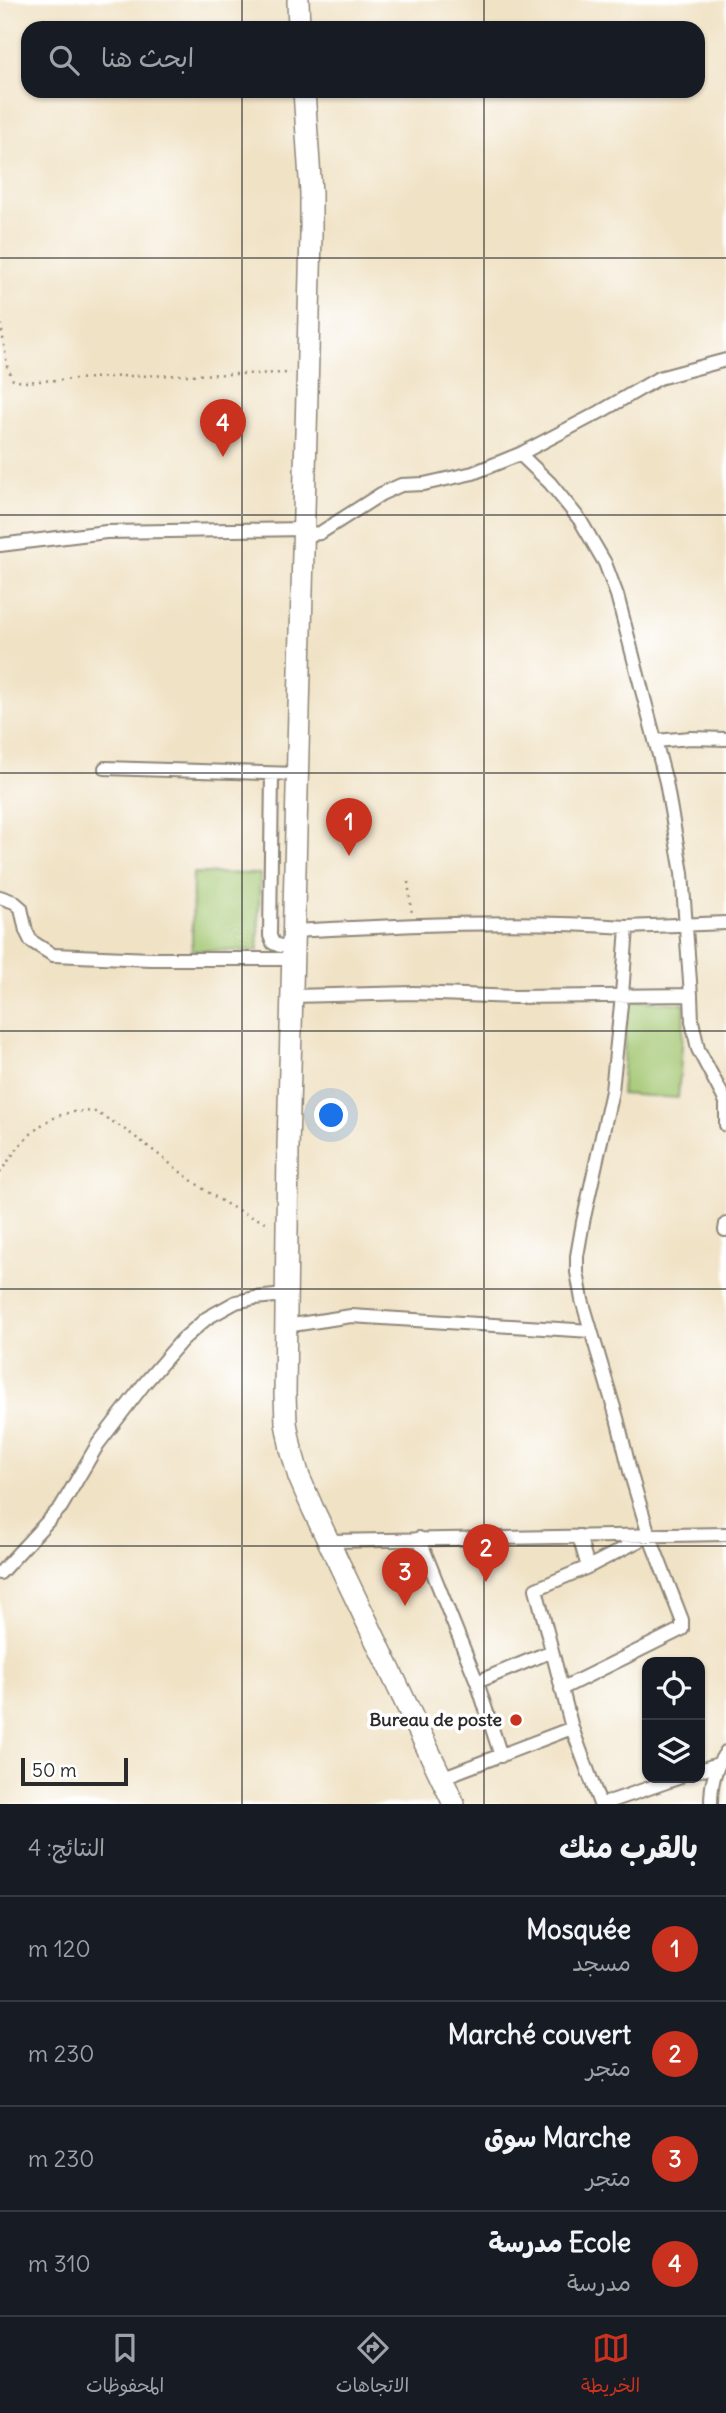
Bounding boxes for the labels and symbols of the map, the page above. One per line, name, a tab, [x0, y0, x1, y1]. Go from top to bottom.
pin: 4	[200, 399, 246, 457]
pin: 1	[326, 798, 372, 856]
your location	[314, 1098, 348, 1132]
pin: 2	[463, 1524, 509, 1582]
pin: 3	[382, 1548, 428, 1606]
place label: Bureau de poste	[370, 1708, 502, 1731]
marker: Bureau de poste	[508, 1712, 524, 1728]
scale bar	[21, 1755, 128, 1787]

